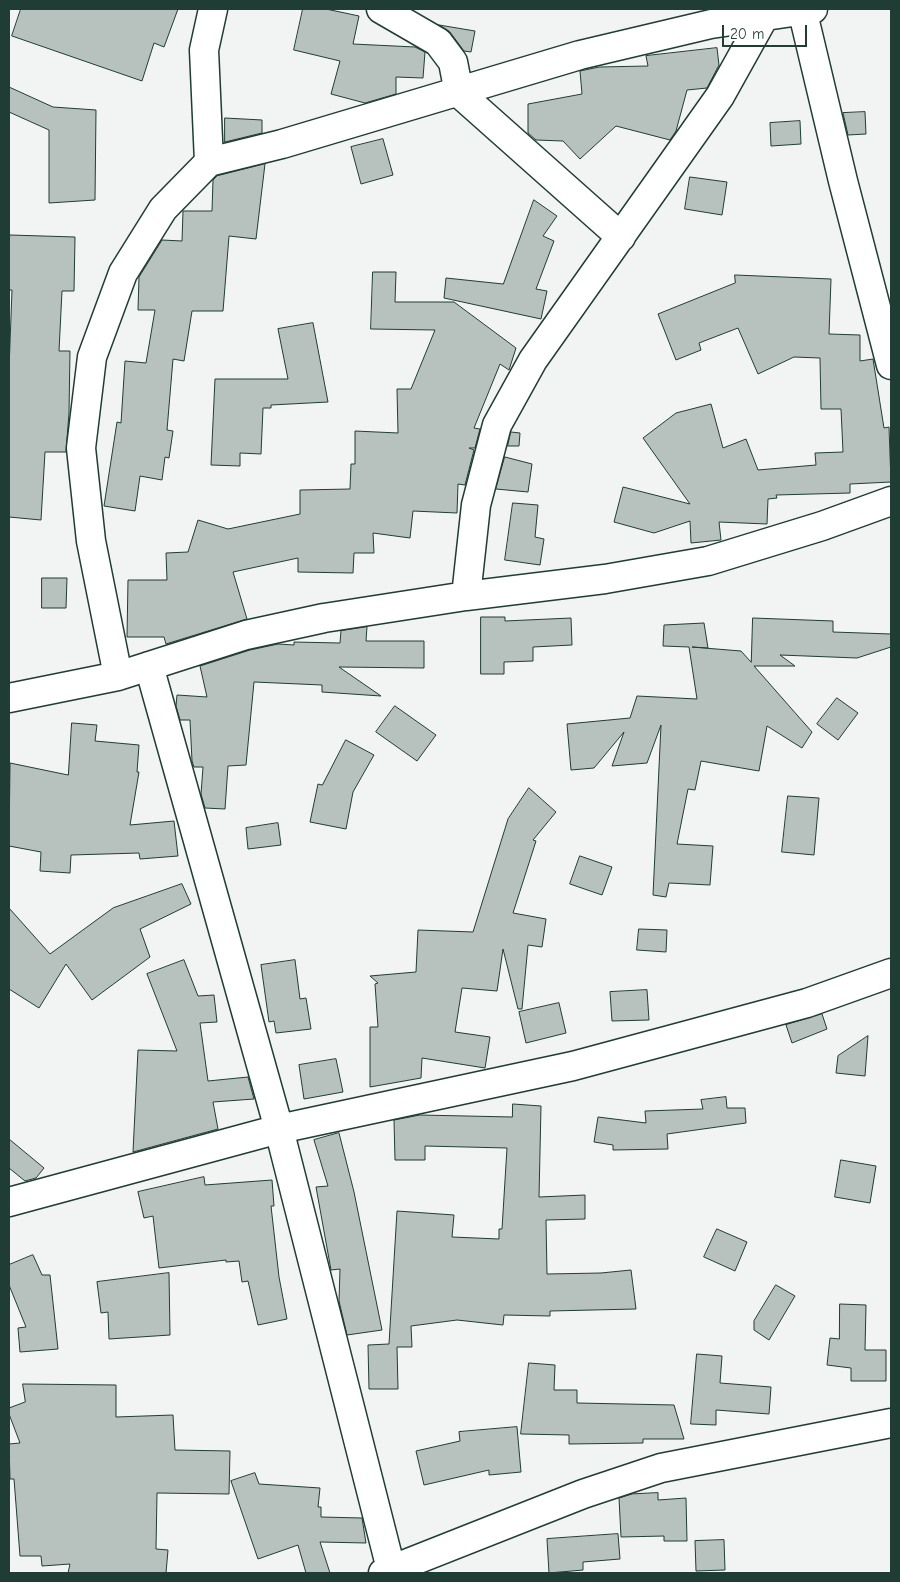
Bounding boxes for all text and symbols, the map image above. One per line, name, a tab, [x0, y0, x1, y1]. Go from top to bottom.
scale bar	[725, 15, 810, 47]
text: 20 m	[730, 25, 764, 43]

